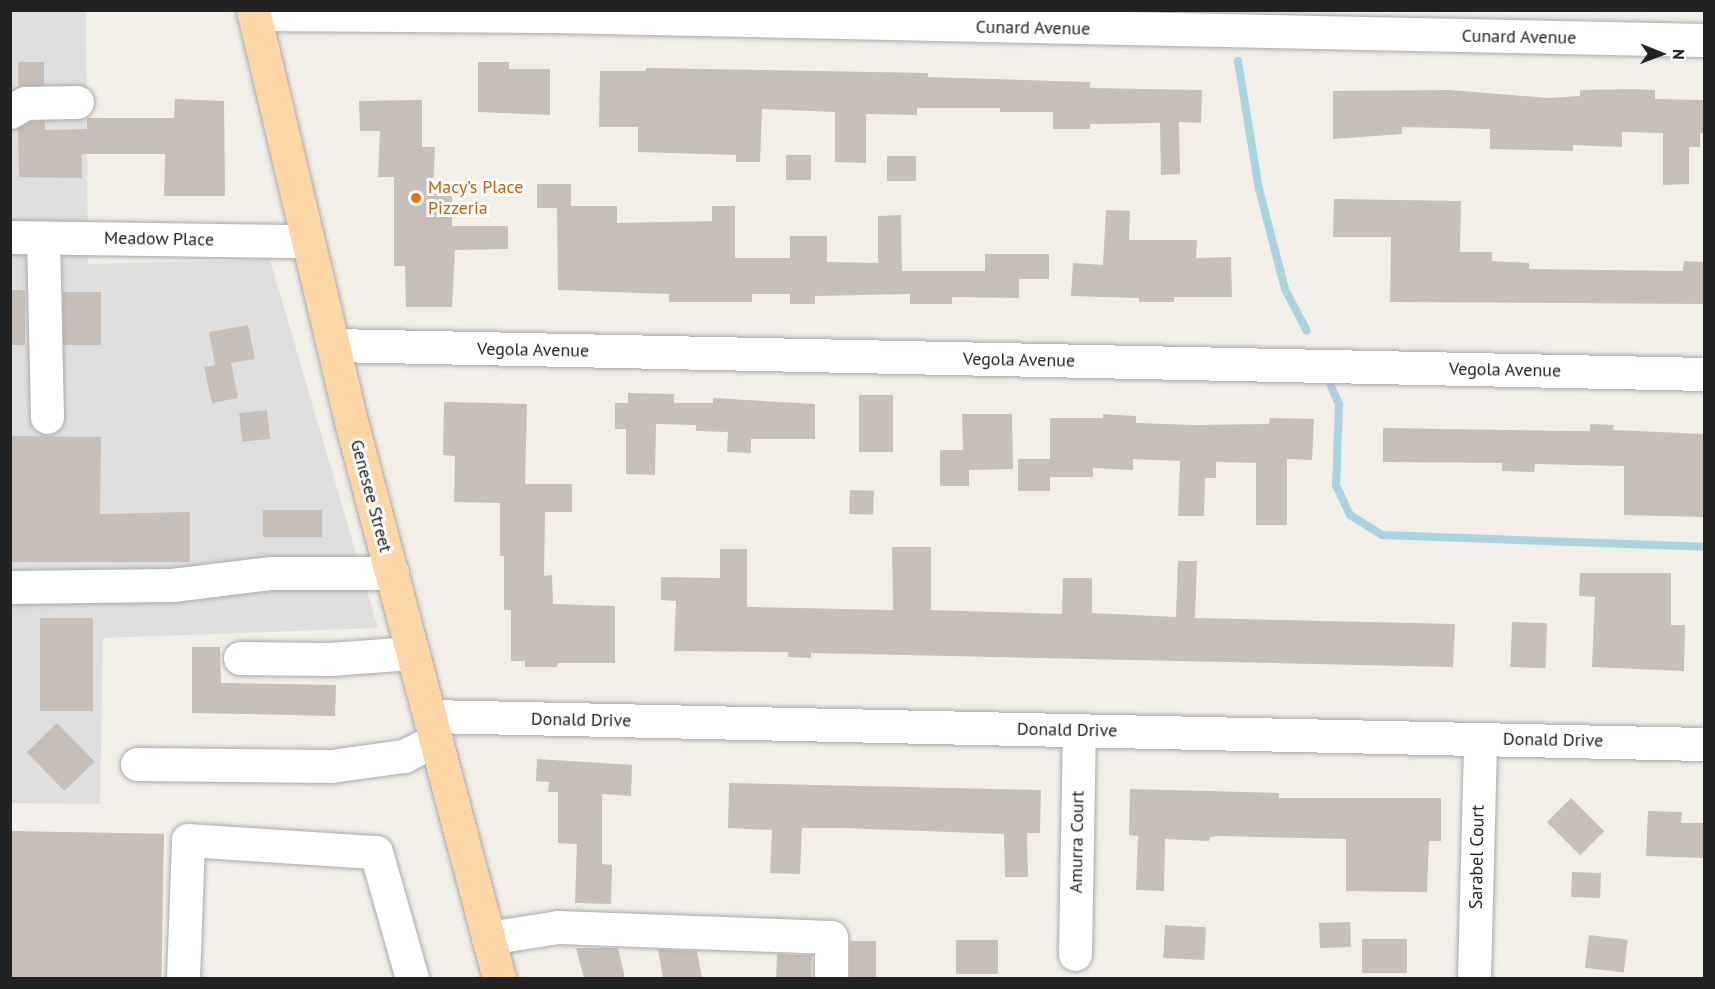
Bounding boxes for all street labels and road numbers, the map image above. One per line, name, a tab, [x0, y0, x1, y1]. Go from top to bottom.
street label: Cunard Avenue	[975, 16, 1091, 40]
street label: Cunard Avenue	[1461, 25, 1577, 49]
street label: Meadow Place	[104, 227, 214, 251]
street label: Vegola Avenue	[476, 338, 590, 362]
street label: Vegola Avenue	[962, 348, 1076, 372]
street label: Vegola Avenue	[1448, 358, 1562, 382]
street label: Genesee Street	[346, 437, 396, 555]
street label: Donald Drive	[531, 708, 631, 732]
street label: Donald Drive	[1017, 718, 1117, 742]
street label: Donald Drive	[1503, 728, 1603, 752]
street label: Amurra Court	[1065, 791, 1089, 893]
street label: Sarabel Court	[1465, 805, 1489, 909]

